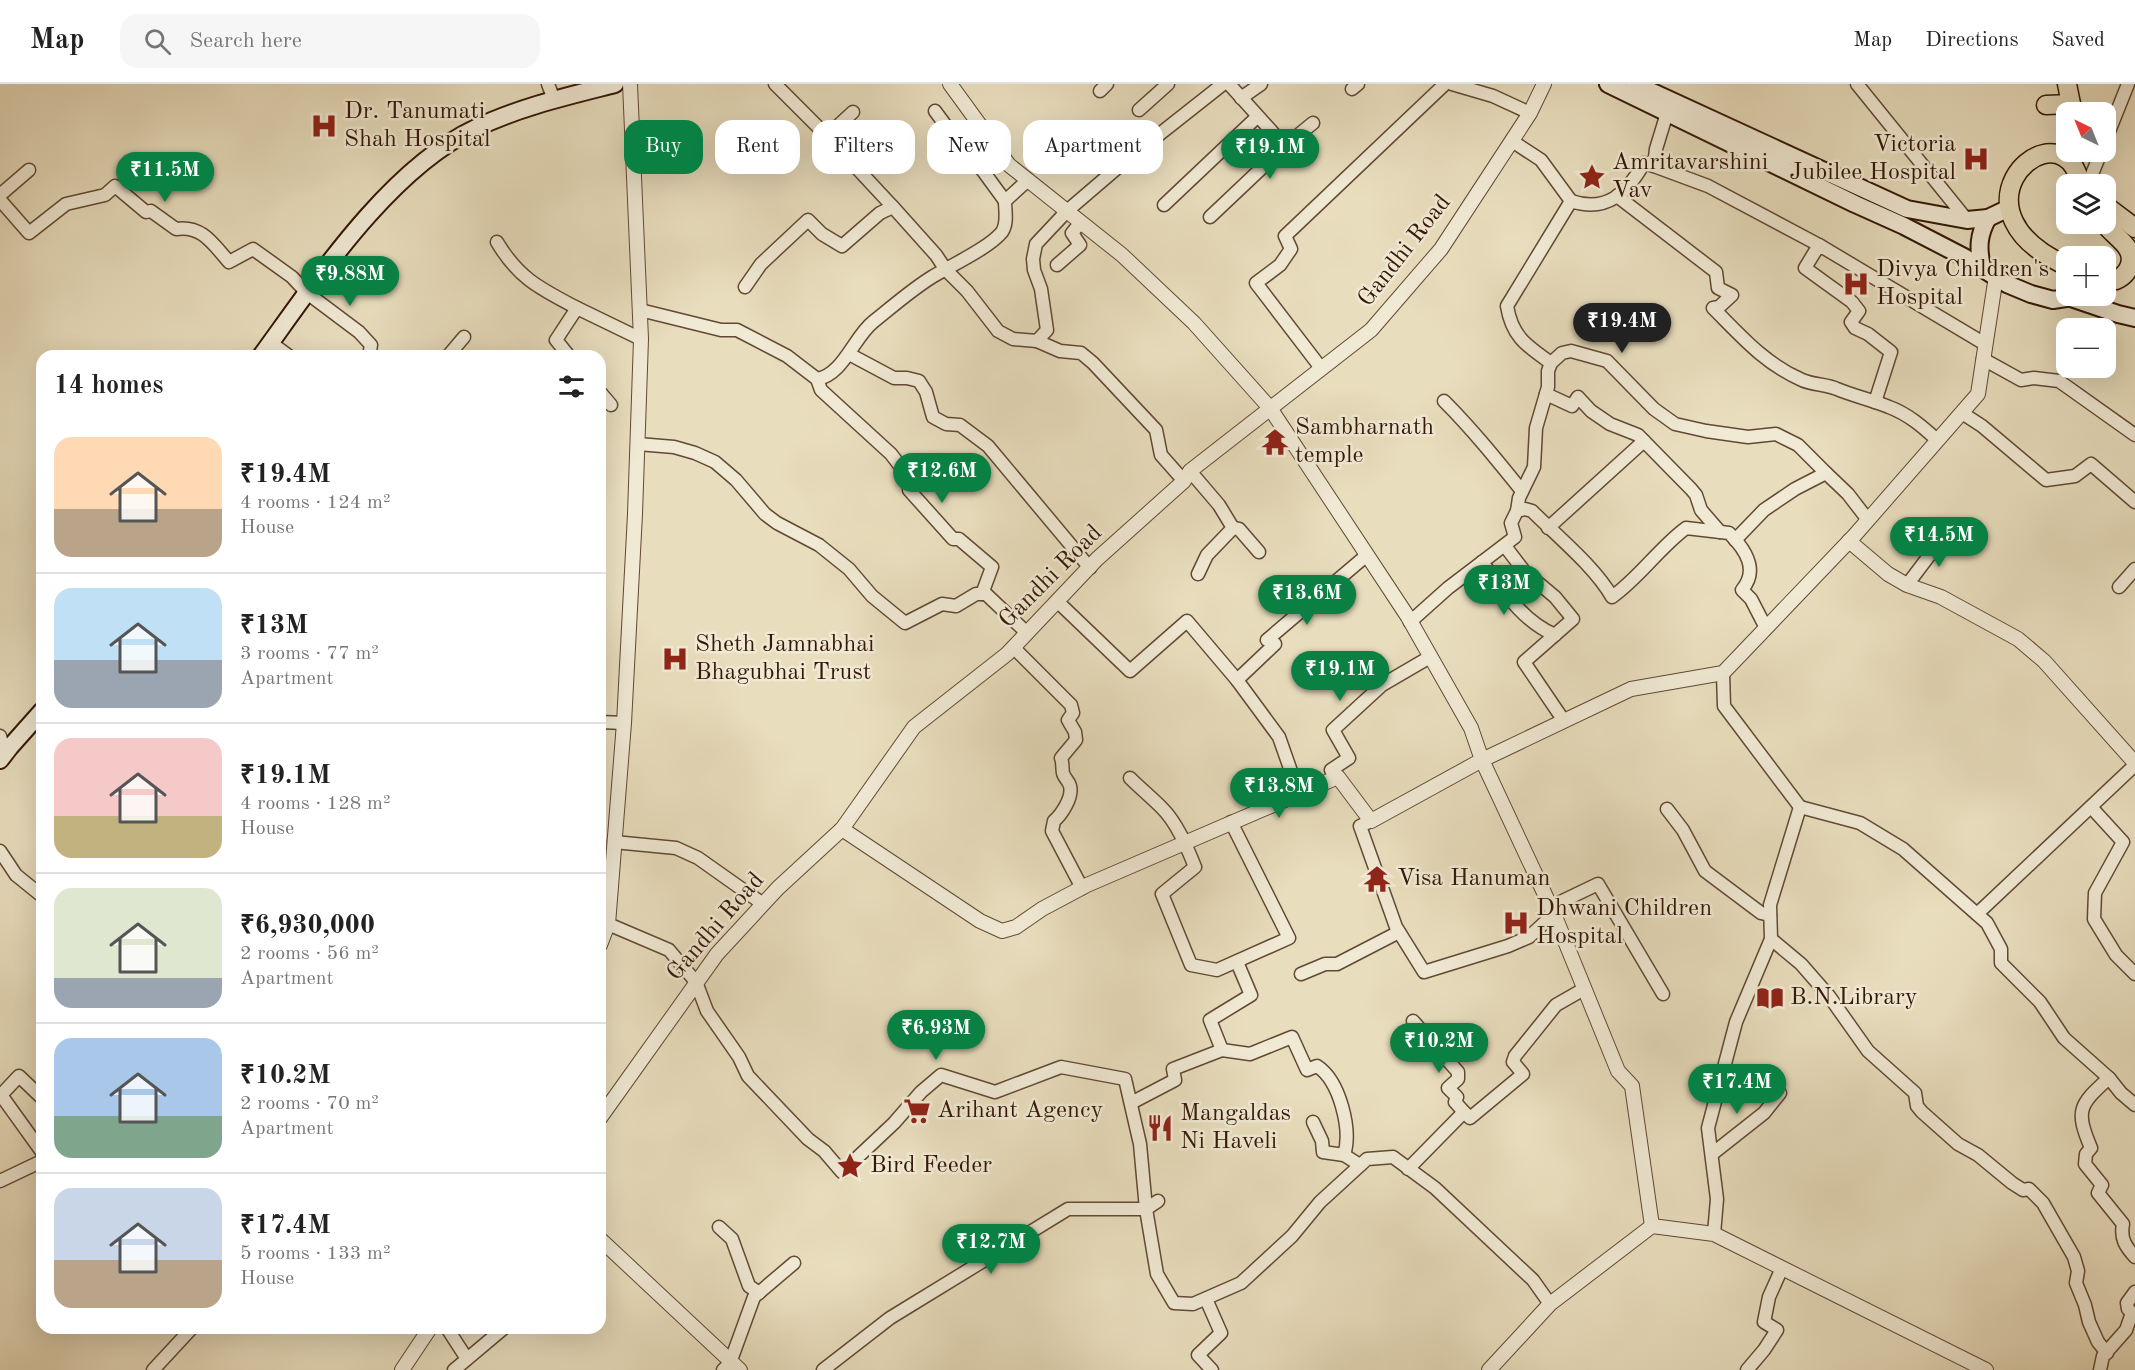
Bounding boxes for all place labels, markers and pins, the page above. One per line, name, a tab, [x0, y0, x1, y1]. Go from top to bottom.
place label: Dr. Tanumati Shah Hospital	[344, 100, 490, 152]
hospital icon: Dr. Tanumati Shah Hospital	[309, 111, 339, 141]
pin: ₹19.1M	[1221, 129, 1319, 180]
place label: Victoria Jubilee Hospital	[1789, 133, 1956, 185]
hospital icon: Victoria Jubilee Hospital	[1961, 144, 1991, 174]
place label: Amritavarshini Vav	[1612, 151, 1768, 203]
pin: ₹11.5M	[116, 152, 214, 203]
place icon: Amritavarshini Vav	[1577, 162, 1607, 192]
pin: ₹9.88M	[301, 256, 399, 307]
place label: Divya Children's Hospital	[1876, 258, 2049, 310]
hospital icon: Divya Children's Hospital	[1841, 269, 1871, 299]
pin: ₹19.4M	[1573, 303, 1671, 354]
place label: Sambharnath temple	[1295, 416, 1434, 468]
temple icon: Sambharnath temple	[1260, 427, 1290, 457]
pin: ₹12.6M	[893, 453, 991, 504]
pin: ₹14.5M	[1890, 517, 1988, 568]
pin: ₹13M	[1468, 565, 1540, 616]
pin: ₹13.6M	[1258, 575, 1356, 626]
place label: Sheth Jamnabhai Bhagubhai Trust	[695, 633, 875, 685]
hospital icon: Sheth Jamnabhai Bhagubhai Trust	[660, 644, 690, 674]
pin: ₹19.1M	[1291, 651, 1389, 702]
pin: ₹13.8M	[1230, 768, 1328, 819]
temple icon: Visa Hanuman	[1362, 864, 1392, 894]
place label: Visa Hanuman	[1397, 867, 1550, 891]
place label: Dhwani Children Hospital	[1536, 897, 1712, 949]
hospital icon: Dhwani Children Hospital	[1501, 908, 1531, 938]
library icon: B.N.Library	[1755, 983, 1785, 1013]
place label: B.N.Library	[1790, 986, 1918, 1010]
pin: ₹6.93M	[887, 1010, 985, 1061]
pin: ₹10.2M	[1390, 1023, 1488, 1074]
pin: ₹17.4M	[1688, 1064, 1786, 1115]
supermarket icon: Arihant Agency	[902, 1096, 932, 1126]
place label: Arihant Agency	[937, 1099, 1103, 1123]
place label: Mangaldas Ni Haveli	[1180, 1102, 1291, 1154]
restaurant icon: Mangaldas Ni Haveli	[1145, 1113, 1175, 1143]
place icon: Bird Feeder	[835, 1151, 865, 1181]
place label: Bird Feeder	[870, 1154, 992, 1178]
pin: ₹12.7M	[942, 1224, 1040, 1275]

